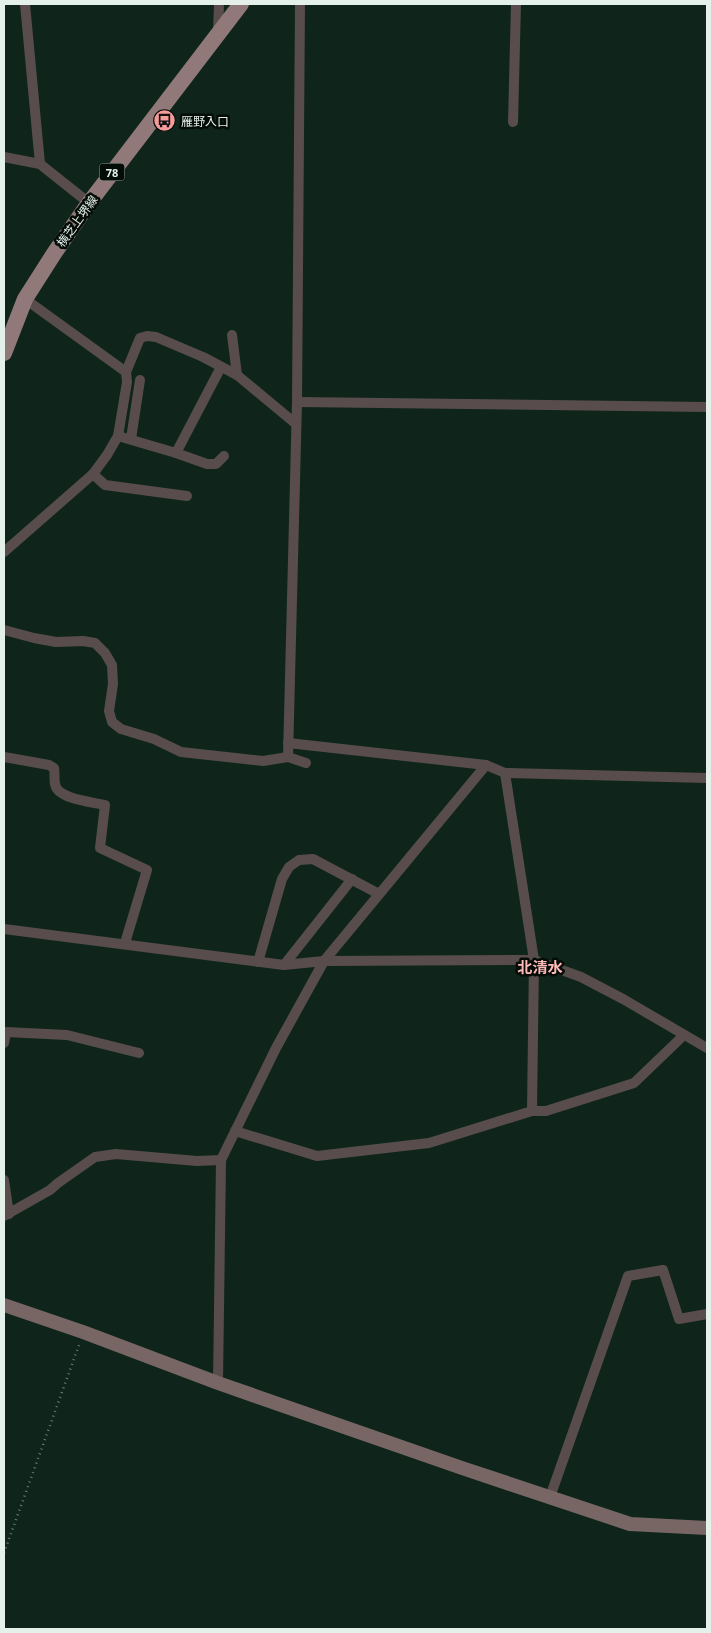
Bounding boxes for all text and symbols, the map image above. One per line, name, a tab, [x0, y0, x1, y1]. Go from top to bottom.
bus stop icon: 雁野入口	[153, 109, 177, 133]
place label: 雁野入口	[181, 113, 229, 130]
road number: 78	[100, 163, 124, 180]
street label: 横芝上堺線	[52, 192, 102, 250]
district label: 北清水	[517, 957, 563, 977]

